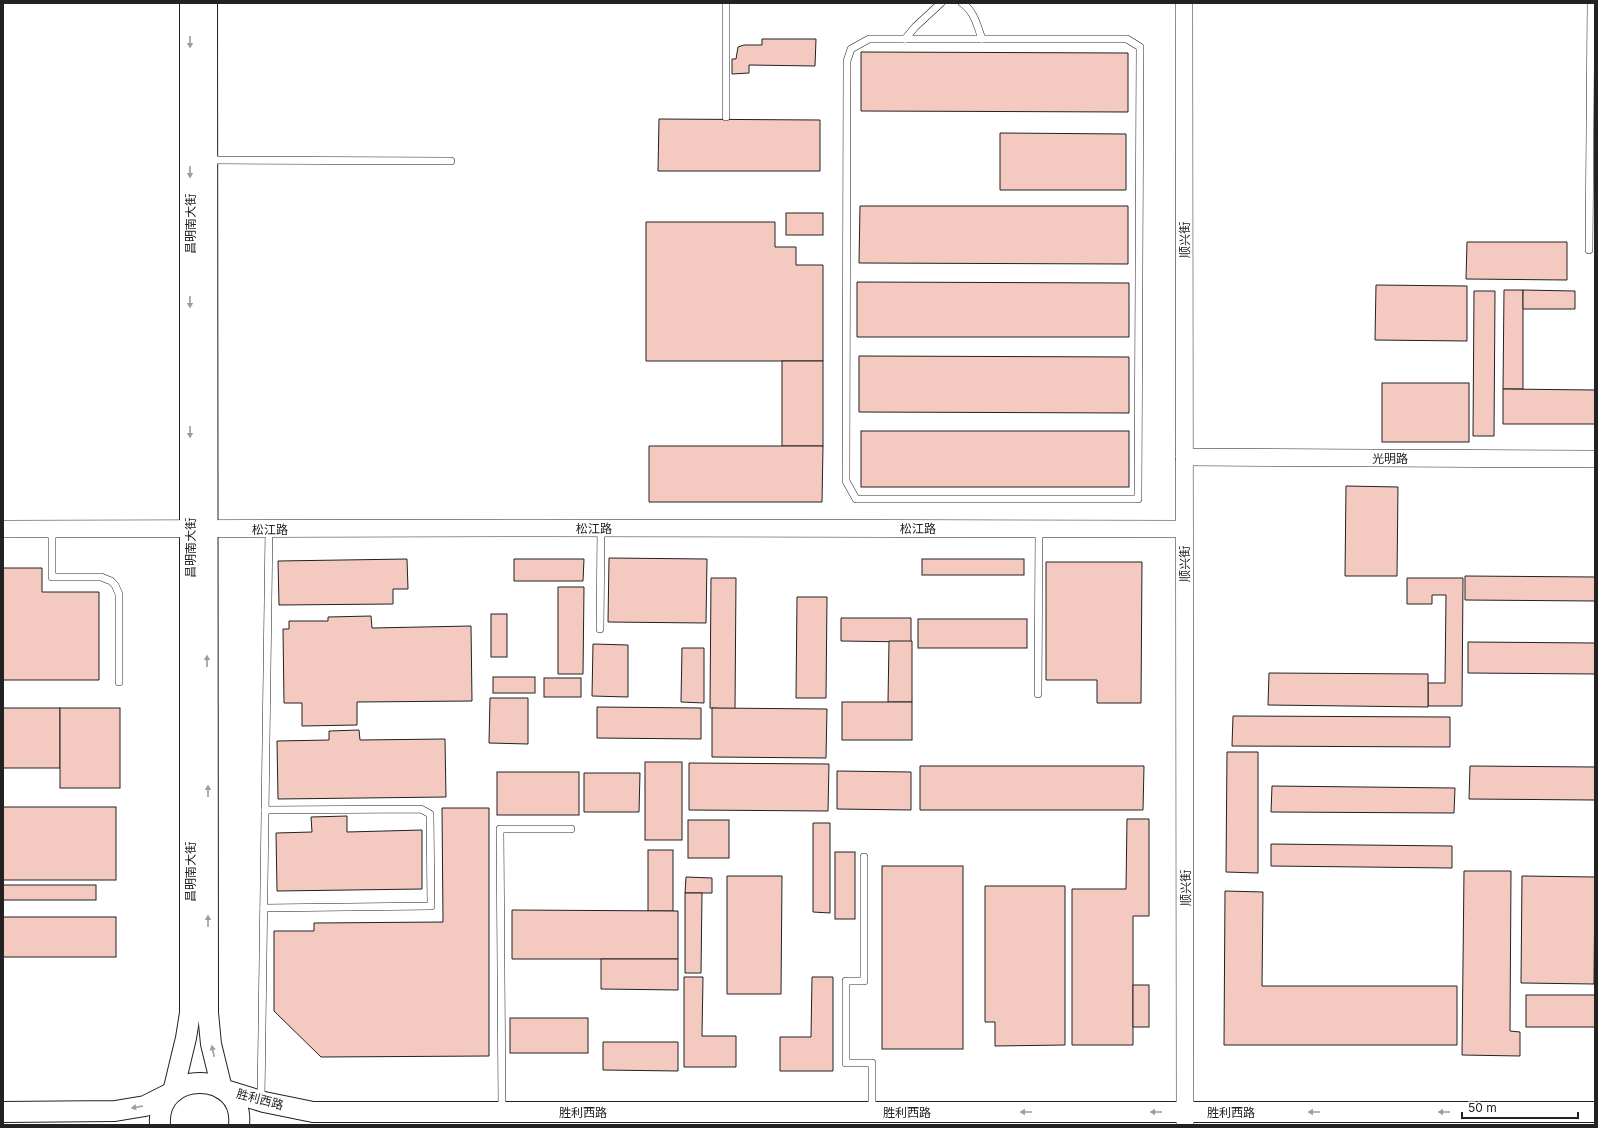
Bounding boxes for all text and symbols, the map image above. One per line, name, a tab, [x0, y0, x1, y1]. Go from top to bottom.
one-way arrow	[187, 36, 193, 49]
one-way arrow	[187, 166, 193, 179]
street label: 昌明南大街	[183, 194, 198, 254]
street label: 顺兴街	[1177, 222, 1192, 258]
one-way arrow	[187, 296, 193, 309]
one-way arrow	[187, 426, 193, 439]
street label: 光明路	[1372, 451, 1408, 466]
street label: 昌明南大街	[183, 518, 198, 578]
street label: 松江路	[576, 521, 612, 536]
street label: 松江路	[900, 521, 936, 536]
street label: 松江路	[252, 522, 288, 537]
street label: 顺兴街	[1177, 546, 1192, 582]
one-way arrow	[204, 654, 210, 667]
one-way arrow	[205, 784, 211, 797]
street label: 昌明南大街	[183, 842, 198, 902]
street label: 顺兴街	[1178, 870, 1193, 906]
one-way arrow	[205, 914, 211, 927]
one-way arrow	[209, 1045, 215, 1057]
street label: 胜利西路	[235, 1086, 285, 1112]
scale bar	[1462, 1094, 1578, 1120]
text: 50 m	[1468, 1100, 1497, 1115]
one-way arrow	[131, 1104, 143, 1110]
street label: 胜利西路	[559, 1105, 607, 1120]
street label: 胜利西路	[883, 1105, 931, 1120]
street label: 胜利西路	[1207, 1105, 1255, 1120]
one-way arrow	[1019, 1109, 1032, 1115]
one-way arrow	[1149, 1109, 1162, 1115]
one-way arrow	[1307, 1109, 1320, 1115]
one-way arrow	[1437, 1109, 1450, 1115]

